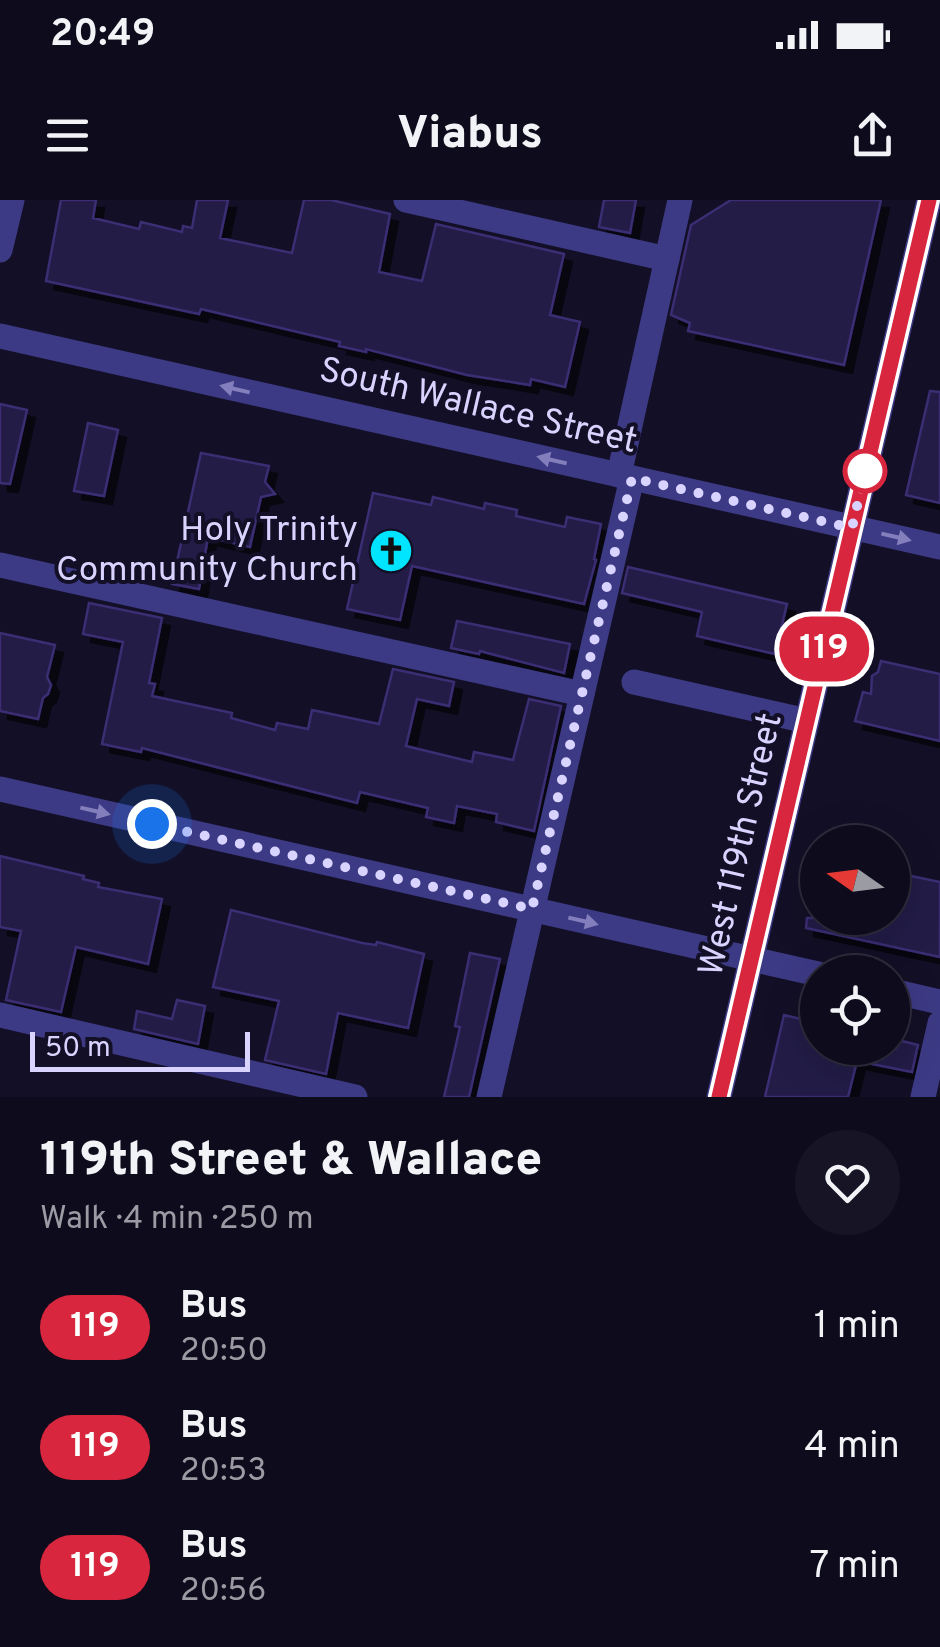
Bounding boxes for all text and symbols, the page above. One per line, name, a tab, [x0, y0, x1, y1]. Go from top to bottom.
text: 20:49	[50, 11, 155, 60]
text: Viabus	[397, 107, 543, 164]
icon: menu	[40, 108, 95, 163]
icon: share	[845, 108, 900, 163]
street label: South Wallace Street	[315, 349, 641, 465]
one-way arrow	[219, 381, 250, 396]
unlabelled marker	[844, 450, 886, 492]
one-way arrow	[536, 452, 567, 467]
place label: Holy Trinity Community Church	[56, 509, 358, 593]
church icon: Holy Trinity Community Church	[368, 528, 414, 574]
one-way arrow	[881, 530, 912, 545]
line badge: 119	[766, 616, 882, 682]
text: 119	[799, 627, 849, 671]
street label: West 119th Street	[690, 709, 794, 981]
your location	[127, 799, 177, 849]
one-way arrow	[80, 804, 111, 819]
north arrow	[800, 825, 910, 935]
map controls	[800, 825, 910, 1065]
one-way arrow	[568, 914, 599, 929]
button: locate	[800, 955, 910, 1065]
scale bar	[30, 1027, 250, 1071]
text: 50 m	[45, 1031, 111, 1067]
button: heart	[795, 1130, 900, 1235]
text: 119th Street & Wallace	[40, 1132, 542, 1192]
text: Walk · 4 min · 250 m	[40, 1200, 314, 1240]
text: Bus	[180, 1283, 247, 1332]
text: 1 min	[814, 1303, 900, 1352]
text: 119	[70, 1305, 120, 1349]
text: 20:50	[180, 1332, 268, 1372]
text: Bus	[180, 1403, 247, 1452]
text: 4 min	[804, 1423, 900, 1472]
text: 119	[70, 1425, 120, 1469]
text: 20:53	[180, 1452, 266, 1492]
text: Bus	[180, 1523, 247, 1572]
text: 7 min	[810, 1543, 900, 1592]
text: 119	[70, 1545, 120, 1589]
text: 20:56	[180, 1572, 266, 1612]

